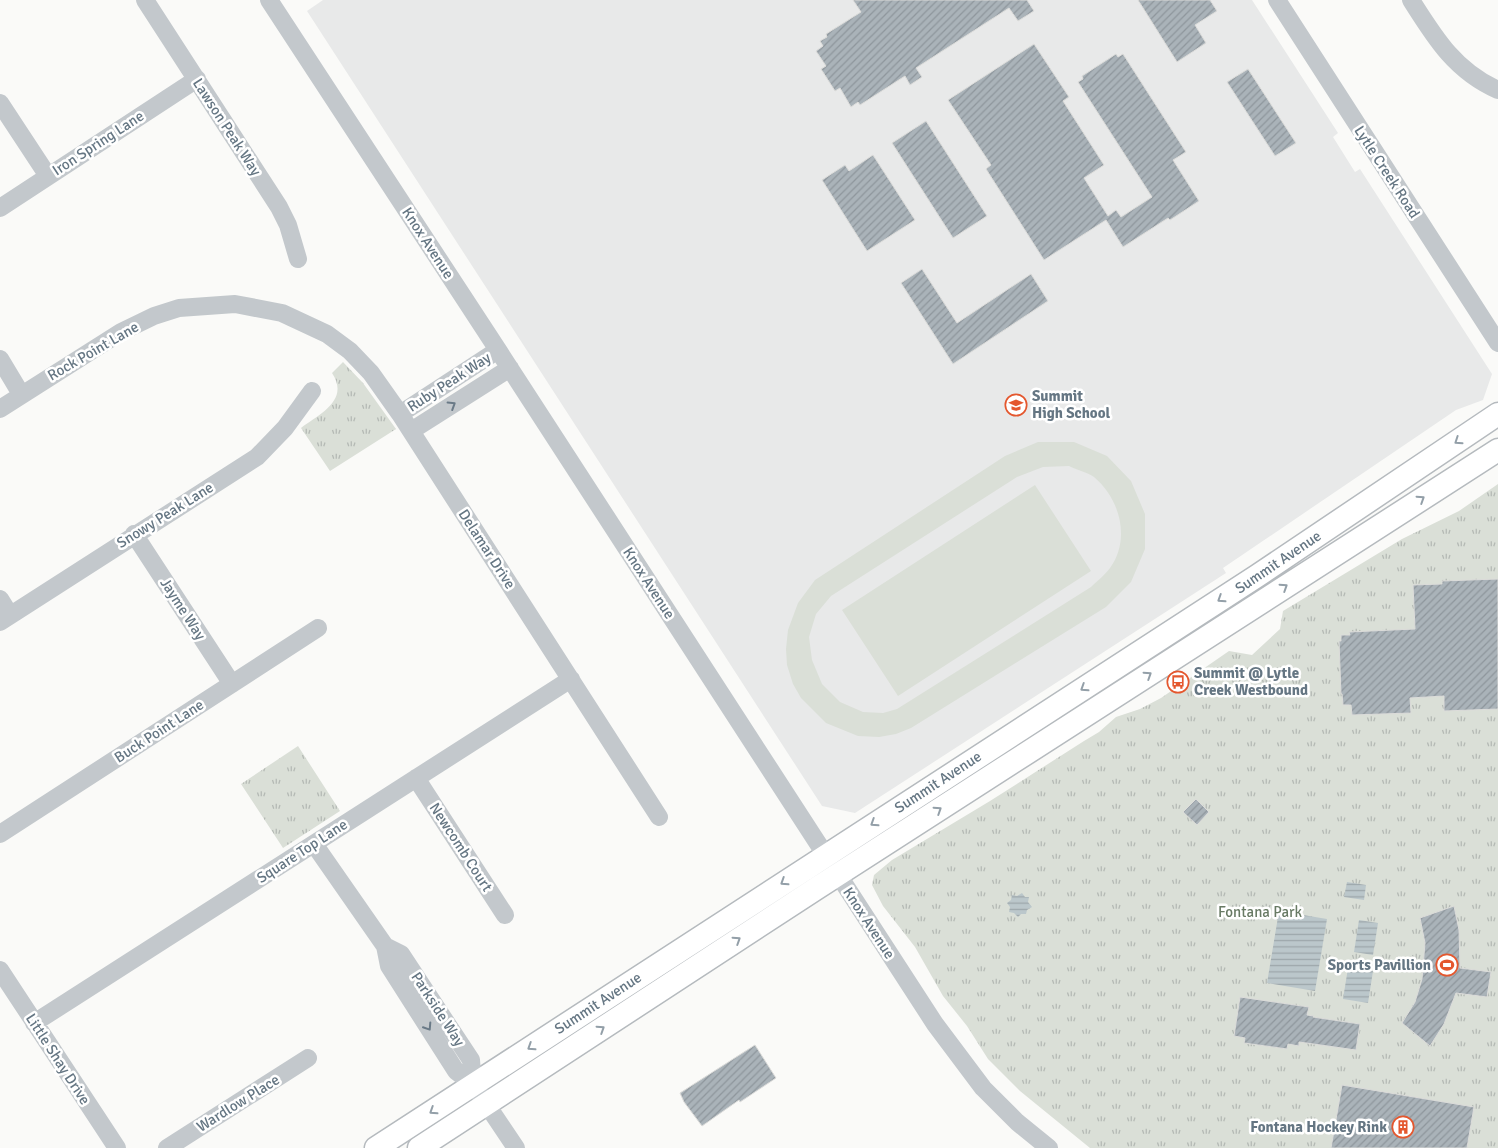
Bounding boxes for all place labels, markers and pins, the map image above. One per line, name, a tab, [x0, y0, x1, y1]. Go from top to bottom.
place label: Summit High School	[1032, 387, 1111, 422]
school or university icon: Summit High School	[1004, 393, 1028, 417]
place label: Summit @ Lytle Creek Westbound	[1194, 664, 1308, 699]
bus stop icon: Summit @ Lytle Creek Westbound	[1166, 670, 1190, 694]
sports icon: Sports Pavillion	[1435, 953, 1459, 977]
place label: Sports Pavillion	[1328, 956, 1431, 974]
building icon: Fontana Hockey Rink	[1391, 1115, 1415, 1139]
place label: Fontana Hockey Rink	[1250, 1118, 1387, 1136]

